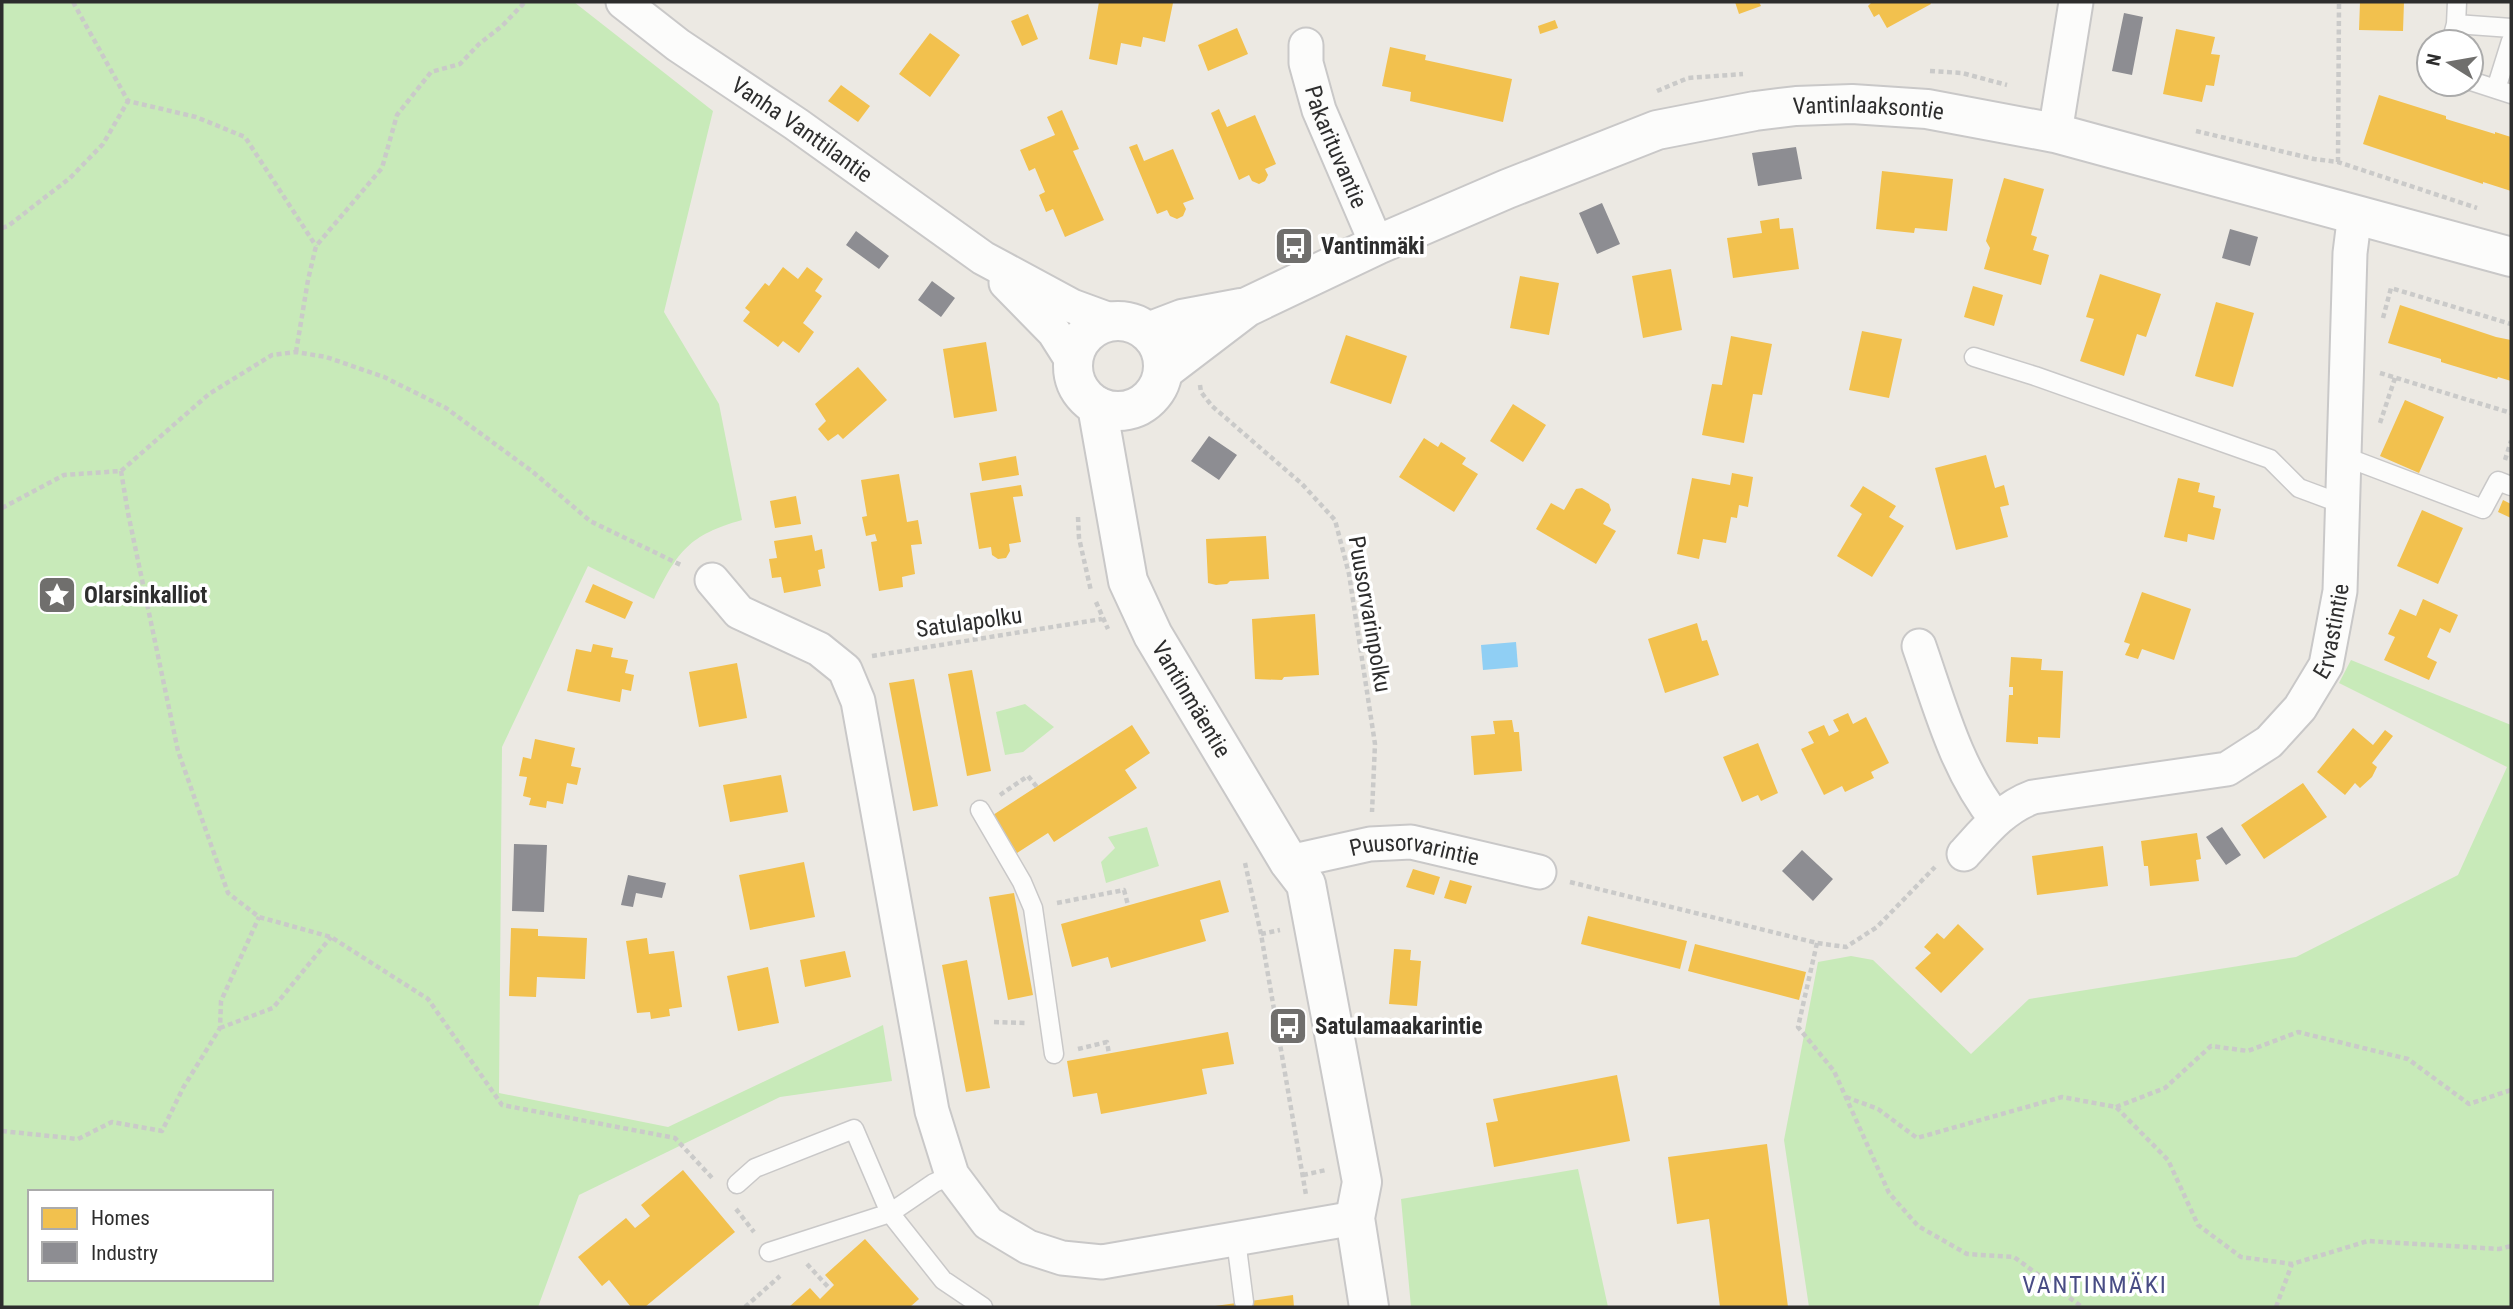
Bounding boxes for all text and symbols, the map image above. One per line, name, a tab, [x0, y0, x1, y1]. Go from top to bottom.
north arrow	[2415, 28, 2485, 98]
text: N	[2421, 52, 2446, 68]
street label: Vanha Vanttilantie	[726, 72, 878, 188]
street label: Pakarituvantie	[1299, 83, 1372, 212]
street label: Vantinlaaksontie	[1792, 91, 1946, 126]
bus stop icon: Vantinmäki	[1273, 225, 1315, 267]
place label: Vantinmäki	[1321, 233, 1425, 260]
street label: Puusorvarinpolku	[1342, 534, 1397, 694]
place icon: Olarsinkalliot	[36, 574, 78, 616]
place label: Olarsinkalliot	[84, 582, 207, 609]
street label: Ervastintie	[2308, 584, 2354, 684]
street label: Satulapolku	[914, 602, 1024, 643]
street label: Vantinmäentie	[1146, 636, 1236, 763]
street label: Puusorvarintie	[1347, 829, 1482, 872]
bus stop icon: Satulamaakarintie	[1267, 1005, 1309, 1047]
place label: Satulamaakarintie	[1315, 1013, 1482, 1040]
legend	[28, 1190, 273, 1281]
text: Homes	[91, 1206, 150, 1230]
text: Industry	[91, 1241, 158, 1265]
district label: VANTINMÄKI	[2022, 1271, 2168, 1299]

